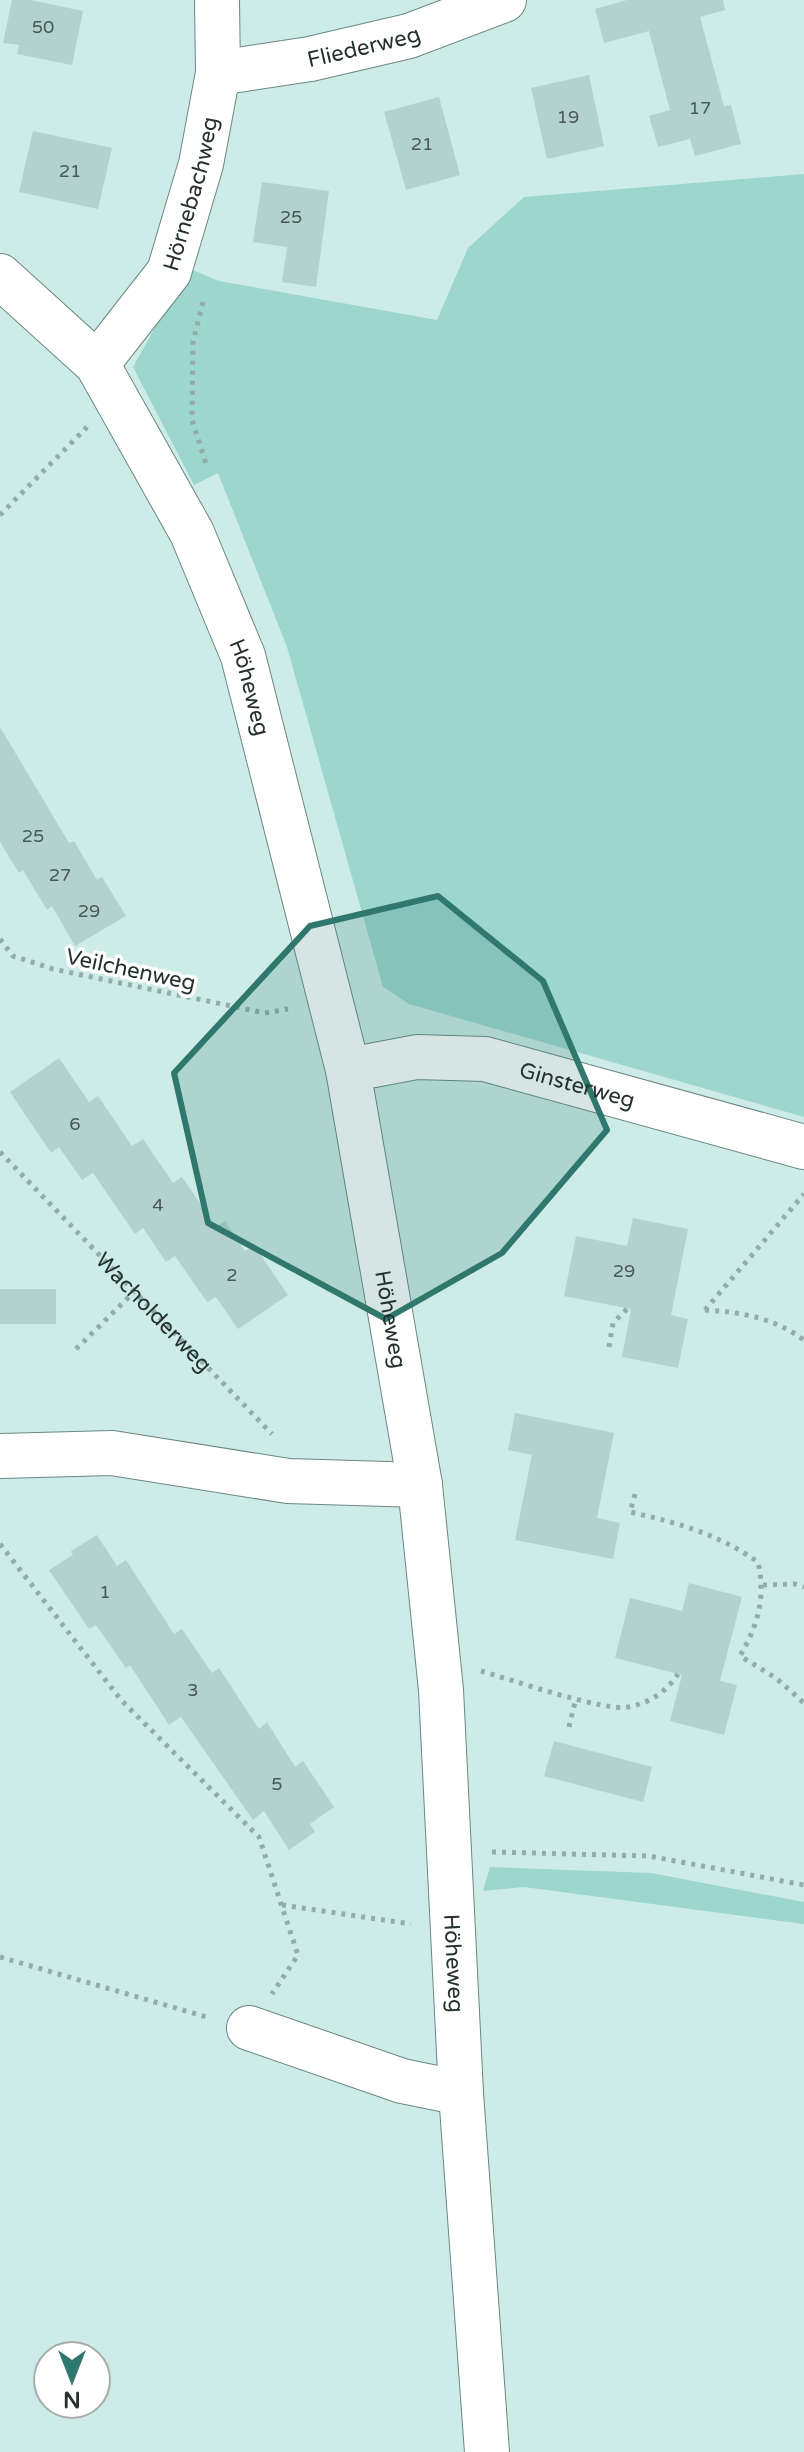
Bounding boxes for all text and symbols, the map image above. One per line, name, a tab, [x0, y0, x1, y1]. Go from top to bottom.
house number: 50	[32, 16, 54, 38]
street label: Fliederweg	[305, 21, 424, 73]
house number: 17	[689, 97, 711, 119]
house number: 19	[557, 106, 579, 128]
street label: Hörnebachweg	[158, 115, 224, 274]
house number: 21	[411, 133, 433, 155]
house number: 21	[59, 160, 81, 182]
house number: 25	[280, 206, 302, 228]
street label: Höheweg	[223, 635, 275, 738]
house number: 25	[22, 825, 44, 847]
house number: 27	[49, 864, 71, 886]
house number: 29	[78, 900, 100, 922]
street label: Veilchenweg	[64, 944, 198, 996]
street label: Ginsterweg	[516, 1057, 638, 1114]
house number: 6	[69, 1113, 81, 1135]
house number: 4	[152, 1194, 164, 1216]
street label: Wacholderweg	[90, 1247, 217, 1378]
house number: 29	[613, 1260, 635, 1282]
house number: 2	[226, 1264, 238, 1286]
street label: Höheweg	[369, 1268, 412, 1370]
house number: 1	[99, 1581, 111, 1603]
house number: 3	[187, 1679, 199, 1701]
house number: 5	[271, 1773, 283, 1795]
street label: Höheweg	[438, 1913, 469, 2013]
north arrow	[32, 2340, 112, 2420]
text: N	[63, 2386, 81, 2412]

